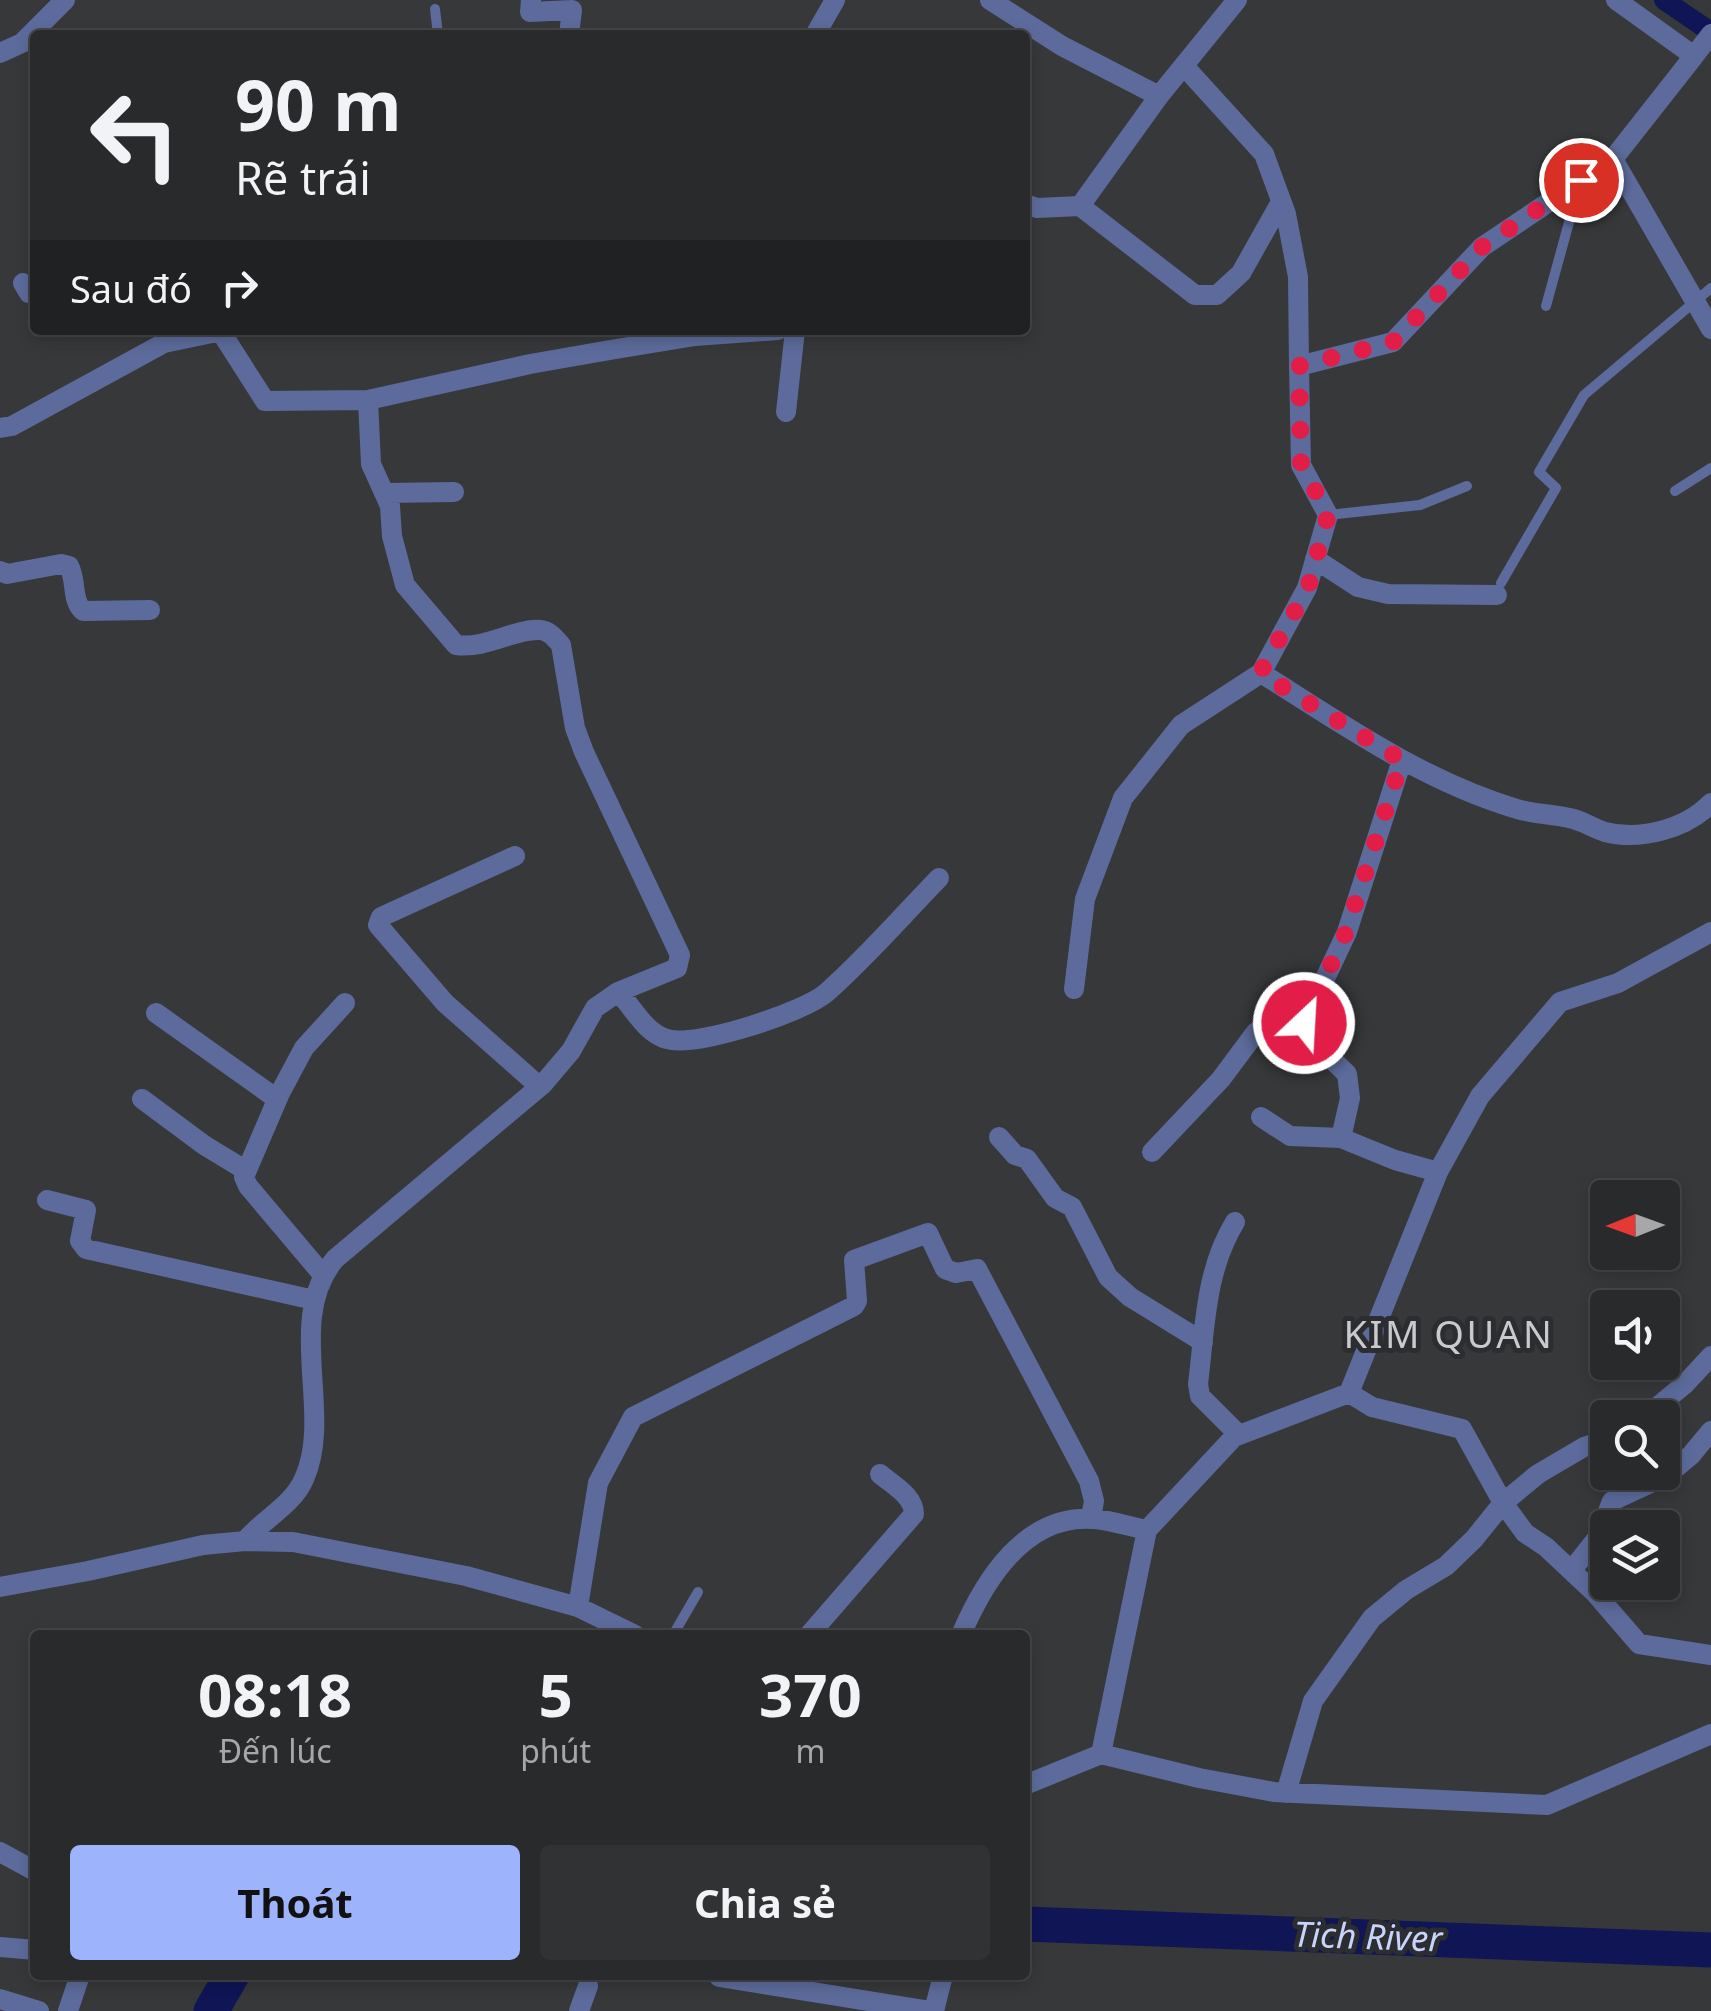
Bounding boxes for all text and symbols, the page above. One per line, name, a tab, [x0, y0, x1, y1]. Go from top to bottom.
text: 90 m	[235, 56, 402, 152]
icon: left	[70, 70, 200, 200]
pin	[1539, 138, 1624, 223]
text: Rẽ trái	[235, 147, 371, 208]
icon: arrive	[1554, 153, 1609, 208]
icon: right	[212, 260, 267, 315]
text: Sau đó	[70, 262, 192, 314]
position arrow	[1252, 971, 1356, 1075]
north arrow	[1590, 1180, 1680, 1270]
map controls	[1590, 1180, 1680, 1600]
button: sound	[1590, 1290, 1680, 1380]
district label: KIM QUAN	[1344, 1307, 1555, 1359]
button: search	[1590, 1400, 1680, 1490]
button: layers	[1590, 1510, 1680, 1600]
text: 08:18	[198, 1653, 352, 1735]
text: 5	[538, 1653, 573, 1735]
text: 370	[759, 1653, 862, 1735]
text: Đến lúc	[219, 1729, 332, 1772]
text: phút	[520, 1729, 591, 1772]
text: m	[796, 1729, 825, 1772]
button: Thoát	[70, 1845, 520, 1960]
button: Chia sẻ	[540, 1845, 990, 1960]
water label: Tich River	[1293, 1909, 1445, 1962]

